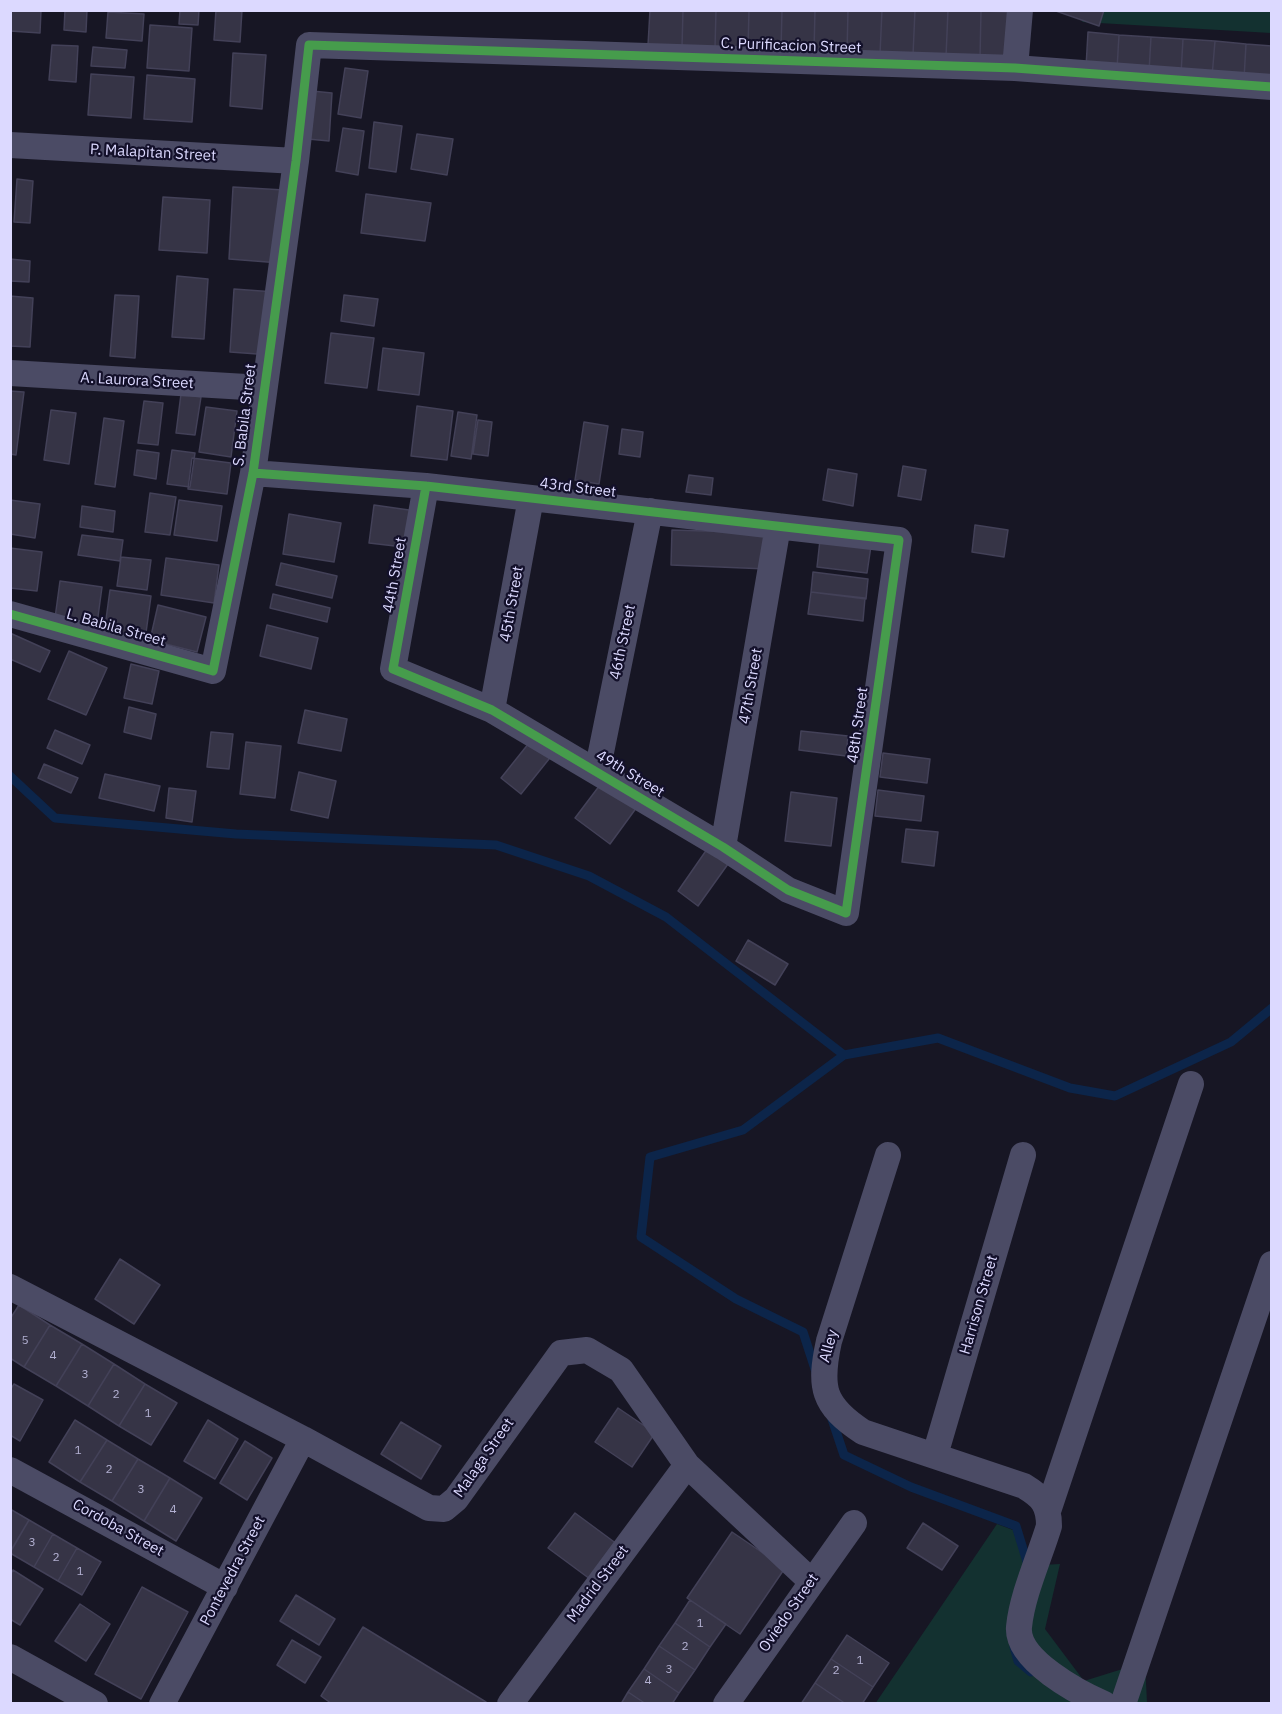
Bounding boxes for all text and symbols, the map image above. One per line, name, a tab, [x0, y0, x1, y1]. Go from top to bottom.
street label: C. Purificacion Street	[720, 35, 862, 57]
street label: P. Malapitan Street	[89, 141, 217, 165]
street label: S. Babila Street	[230, 363, 260, 467]
street label: A. Laurora Street	[80, 369, 194, 393]
street label: 43rd Street	[539, 474, 617, 502]
street label: 44th Street	[379, 536, 411, 614]
street label: 45th Street	[496, 565, 528, 643]
street label: 46th Street	[606, 603, 640, 681]
street label: L. Babila Street	[64, 605, 168, 651]
street label: 47th Street	[735, 647, 767, 725]
street label: 48th Street	[844, 686, 872, 764]
street label: 49th Street	[593, 747, 667, 801]
street label: Harrison Street	[956, 1253, 1002, 1357]
street label: Alley	[816, 1328, 842, 1364]
house number: 5	[21, 1334, 29, 1348]
house number: 4	[49, 1349, 57, 1363]
house number: 3	[81, 1368, 89, 1382]
house number: 2	[112, 1388, 120, 1402]
house number: 1	[144, 1407, 152, 1421]
street label: Malaga Street	[450, 1415, 518, 1501]
house number: 1	[74, 1444, 82, 1458]
house number: 2	[105, 1463, 113, 1477]
house number: 3	[137, 1483, 145, 1497]
street label: Cordoba Street	[69, 1495, 167, 1561]
house number: 4	[169, 1503, 177, 1517]
street label: Pontevedra Street	[197, 1513, 269, 1629]
house number: 3	[28, 1536, 36, 1550]
street label: Madrid Street	[563, 1542, 633, 1626]
house number: 2	[52, 1551, 60, 1565]
house number: 1	[76, 1565, 84, 1579]
street label: Oviedo Street	[755, 1570, 823, 1656]
house number: 1	[696, 1617, 704, 1631]
house number: 2	[681, 1640, 689, 1654]
house number: 1	[856, 1654, 864, 1668]
house number: 3	[665, 1663, 673, 1677]
house number: 2	[832, 1664, 840, 1678]
house number: 4	[644, 1674, 652, 1688]

